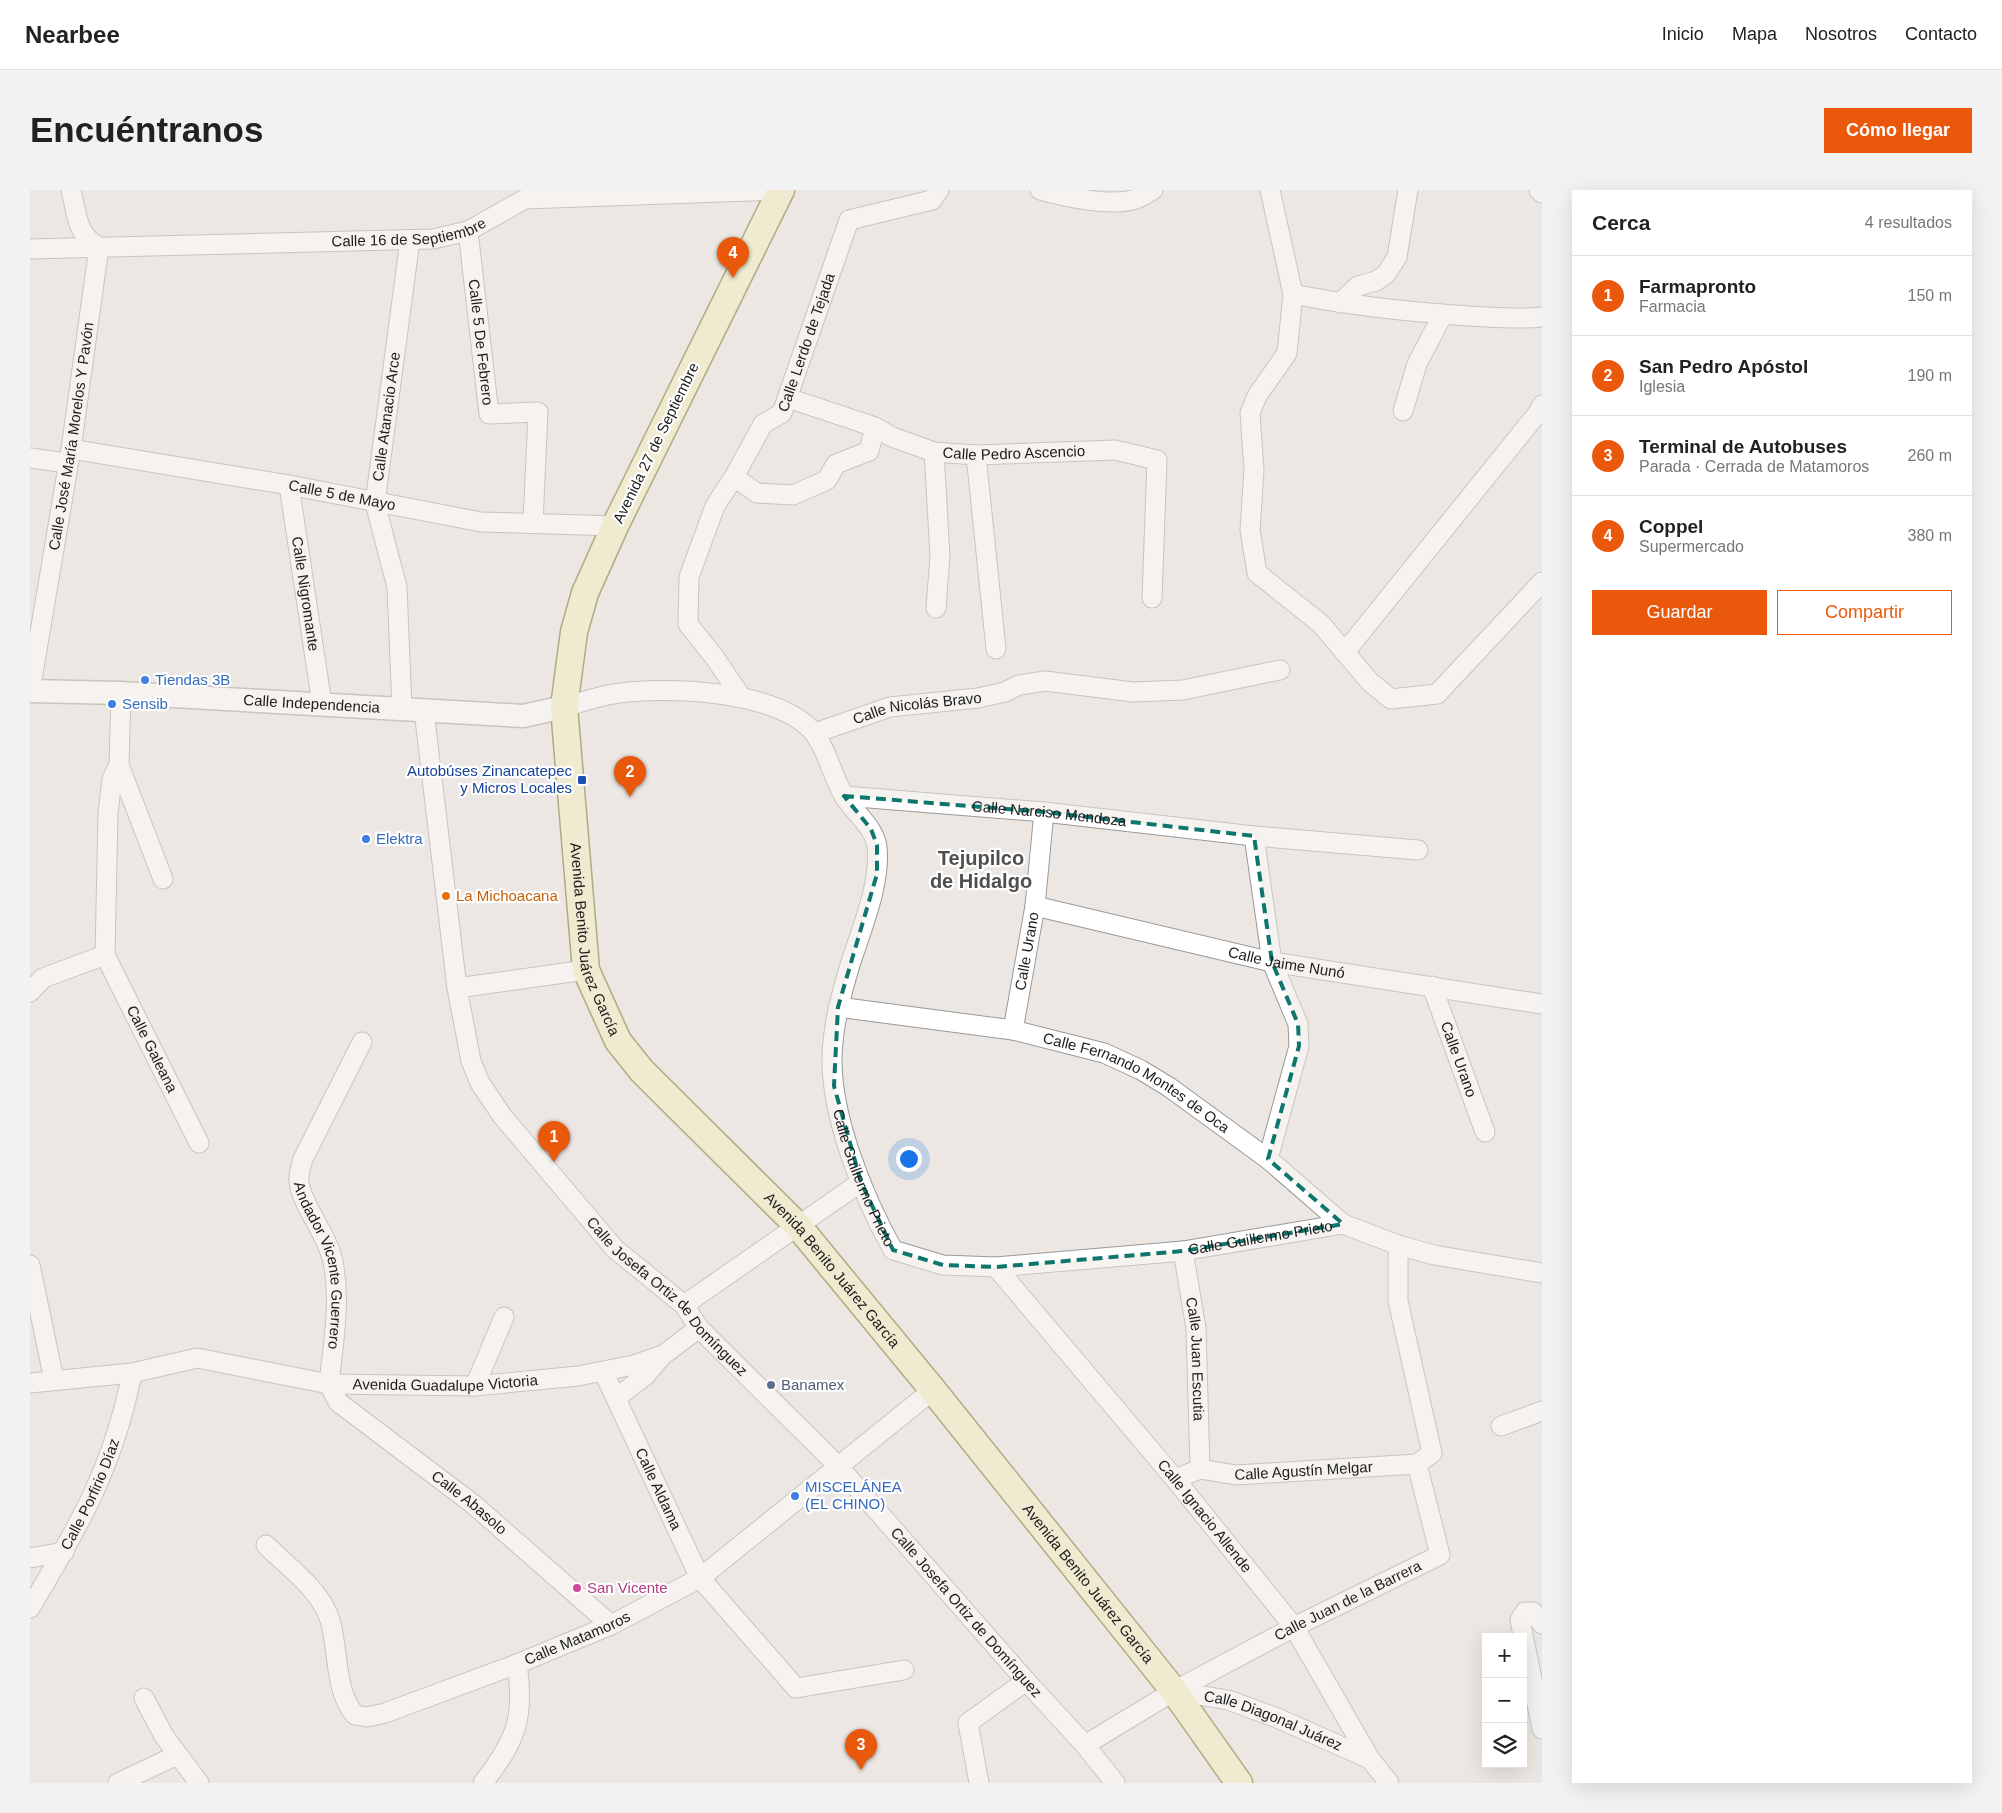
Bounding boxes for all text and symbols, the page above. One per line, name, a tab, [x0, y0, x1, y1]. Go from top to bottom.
text: Nearbee	[25, 21, 120, 48]
text: Inicio	[1662, 24, 1704, 44]
text: Mapa	[1732, 24, 1777, 44]
text: Nosotros	[1805, 24, 1877, 44]
text: Contacto	[1905, 24, 1977, 44]
button: Cómo llegar	[1824, 108, 1972, 153]
text: Encuéntranos	[30, 110, 263, 149]
text: Cerca	[1592, 211, 1650, 234]
street label: Calle 16 de Septiembre	[331, 214, 489, 250]
text: 4 resultados	[1865, 214, 1952, 231]
pin: 4	[717, 237, 749, 278]
street label: Calle Lerdo de Tejada	[774, 270, 838, 414]
text: Farmapronto	[1639, 276, 1756, 297]
street label: Calle 5 De Febrero	[466, 278, 497, 406]
text: 1	[1604, 287, 1612, 304]
text: 150 m	[1908, 287, 1952, 304]
text: Farmacia	[1639, 298, 1706, 315]
street label: Calle José María Morelos Y Pavón	[45, 321, 96, 552]
street label: Calle Atanacio Arce	[369, 351, 403, 482]
text: San Pedro Apóstol	[1639, 356, 1808, 377]
street label: Avenida 27 de Septiembre	[609, 360, 702, 526]
text: 2	[1604, 367, 1612, 384]
text: 190 m	[1908, 367, 1952, 384]
text: Iglesia	[1639, 378, 1685, 395]
text: Terminal de Autobuses	[1639, 436, 1847, 457]
street label: Calle Pedro Ascencio	[942, 442, 1085, 463]
text: 3	[1604, 447, 1612, 464]
text: 260 m	[1908, 447, 1952, 464]
text: Parada · Cerrada de Matamoros	[1639, 458, 1869, 475]
street label: Calle 5 de Mayo	[287, 476, 397, 513]
text: Coppel	[1639, 516, 1703, 537]
text: 4	[1604, 527, 1612, 544]
text: 380 m	[1908, 527, 1952, 544]
street label: Calle Nigromante	[289, 535, 323, 652]
text: Supermercado	[1639, 538, 1744, 555]
button: Guardar	[1592, 590, 1767, 635]
button: Compartir	[1777, 590, 1952, 635]
place label: Tiendas 3B	[155, 671, 230, 688]
marker: Tiendas 3B	[139, 674, 151, 686]
street label: Calle Nicolás Bravo	[850, 689, 982, 727]
street label: Calle Independencia	[243, 691, 381, 716]
place label: Sensib	[122, 695, 168, 712]
marker: Sensib	[106, 698, 118, 710]
pin: 2	[614, 756, 646, 797]
place label: Autobúses Zinancatepec y Micros Locales	[407, 762, 572, 796]
marker: Autobúses Zinancatepec y Micros Locales	[576, 774, 588, 786]
street label: Calle Narciso Mendoza	[971, 797, 1128, 829]
place label: Elektra	[376, 830, 423, 847]
marker: Elektra	[360, 833, 372, 845]
street label: Avenida Benito Juárez García	[567, 842, 624, 1039]
district label: Tejupilco de Hidalgo	[930, 847, 1032, 892]
place label: La Michoacana	[456, 887, 558, 904]
marker: La Michoacana	[440, 890, 452, 902]
street label: Calle Urano	[1011, 911, 1042, 992]
street label: Calle Jaime Nunó	[1227, 943, 1346, 981]
street label: Calle Galeana	[124, 1002, 182, 1096]
street label: Calle Urano	[1438, 1019, 1481, 1099]
street label: Calle Fernando Montes de Oca	[1041, 1029, 1233, 1136]
street label: Calle Guillermo Prieto	[830, 1107, 898, 1249]
pin: 1	[538, 1121, 570, 1162]
your location	[896, 1146, 922, 1172]
street label: Andador Vicente Guerrero	[291, 1180, 345, 1350]
street label: Avenida Benito Juárez García	[761, 1189, 904, 1351]
street label: Calle Josefa Ortiz de Domínguez	[583, 1213, 751, 1379]
street label: Calle Guillermo Prieto	[1187, 1217, 1334, 1258]
street label: Calle Juan Escutia	[1183, 1296, 1208, 1422]
street label: Avenida Guadalupe Victoria	[352, 1371, 539, 1394]
place label: Banamex	[781, 1376, 845, 1393]
marker: Banamex	[765, 1379, 777, 1391]
street label: Calle Porfirio Díaz	[57, 1436, 122, 1553]
street label: Calle Aldama	[632, 1445, 685, 1533]
street label: Calle Ignacio Allende	[1154, 1456, 1256, 1576]
street label: Calle Agustín Melgar	[1234, 1458, 1373, 1483]
street label: Calle Abasolo	[429, 1467, 511, 1538]
place label: MISCELÁNEA (EL CHINO)	[805, 1478, 902, 1512]
marker: MISCELÁNEA (EL CHINO)	[789, 1490, 801, 1502]
street label: Avenida Benito Juárez García	[1020, 1500, 1158, 1667]
street label: Calle Josefa Ortiz de Domínguez	[888, 1524, 1046, 1700]
street label: Calle Juan de la Barrera	[1271, 1556, 1424, 1644]
place label: San Vicente	[587, 1579, 668, 1596]
marker: San Vicente	[571, 1582, 583, 1594]
street label: Calle Matamoros	[522, 1607, 633, 1668]
map controls	[1482, 1633, 1527, 1768]
button: +	[1482, 1633, 1527, 1678]
button: −	[1482, 1678, 1527, 1723]
street label: Calle Diagonal Juárez	[1203, 1687, 1345, 1754]
button: layers	[1482, 1723, 1527, 1768]
pin: 3	[845, 1729, 877, 1770]

